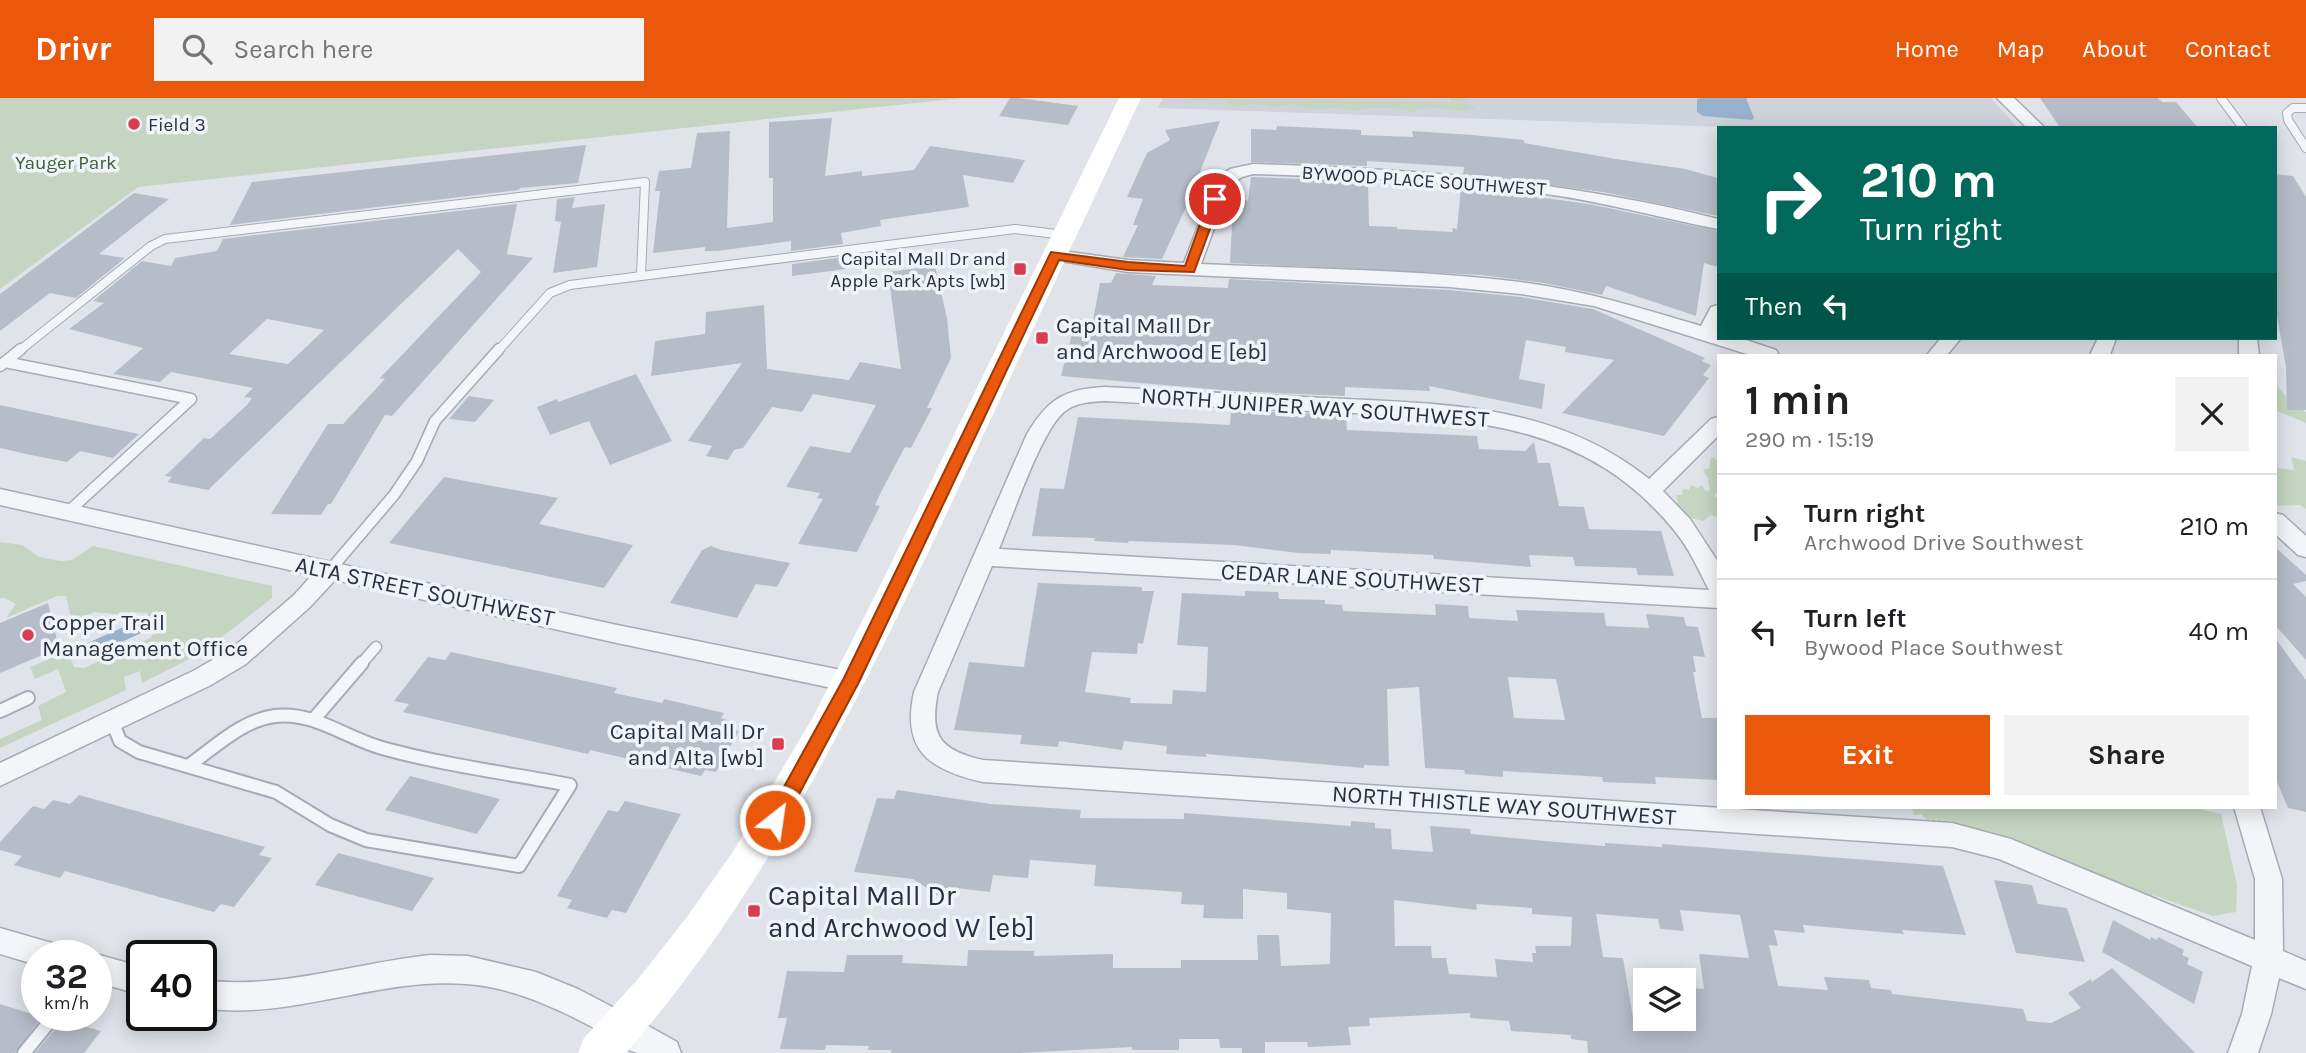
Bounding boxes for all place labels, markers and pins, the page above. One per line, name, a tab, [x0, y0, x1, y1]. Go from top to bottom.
place label: Field 3	[148, 114, 206, 136]
marker: Field 3	[126, 116, 142, 132]
pin	[1185, 169, 1245, 229]
place label: Capital Mall Dr and Apple Park Apts [wb]	[830, 248, 1006, 292]
marker: Capital Mall Dr and Apple Park Apts [wb]	[1012, 261, 1028, 277]
place label: Capital Mall Dr and Archwood E [eb]	[1056, 312, 1267, 365]
marker: Capital Mall Dr and Archwood E [eb]	[1034, 330, 1050, 346]
place label: Copper Trail Management Office	[42, 609, 248, 662]
marker: Copper Trail Management Office	[20, 627, 36, 643]
place label: Capital Mall Dr and Alta [wb]	[610, 718, 765, 771]
marker: Capital Mall Dr and Alta [wb]	[770, 736, 786, 752]
place label: Capital Mall Dr and Archwood W [eb]	[768, 879, 1035, 944]
marker: Capital Mall Dr and Archwood W [eb]	[746, 903, 762, 919]

